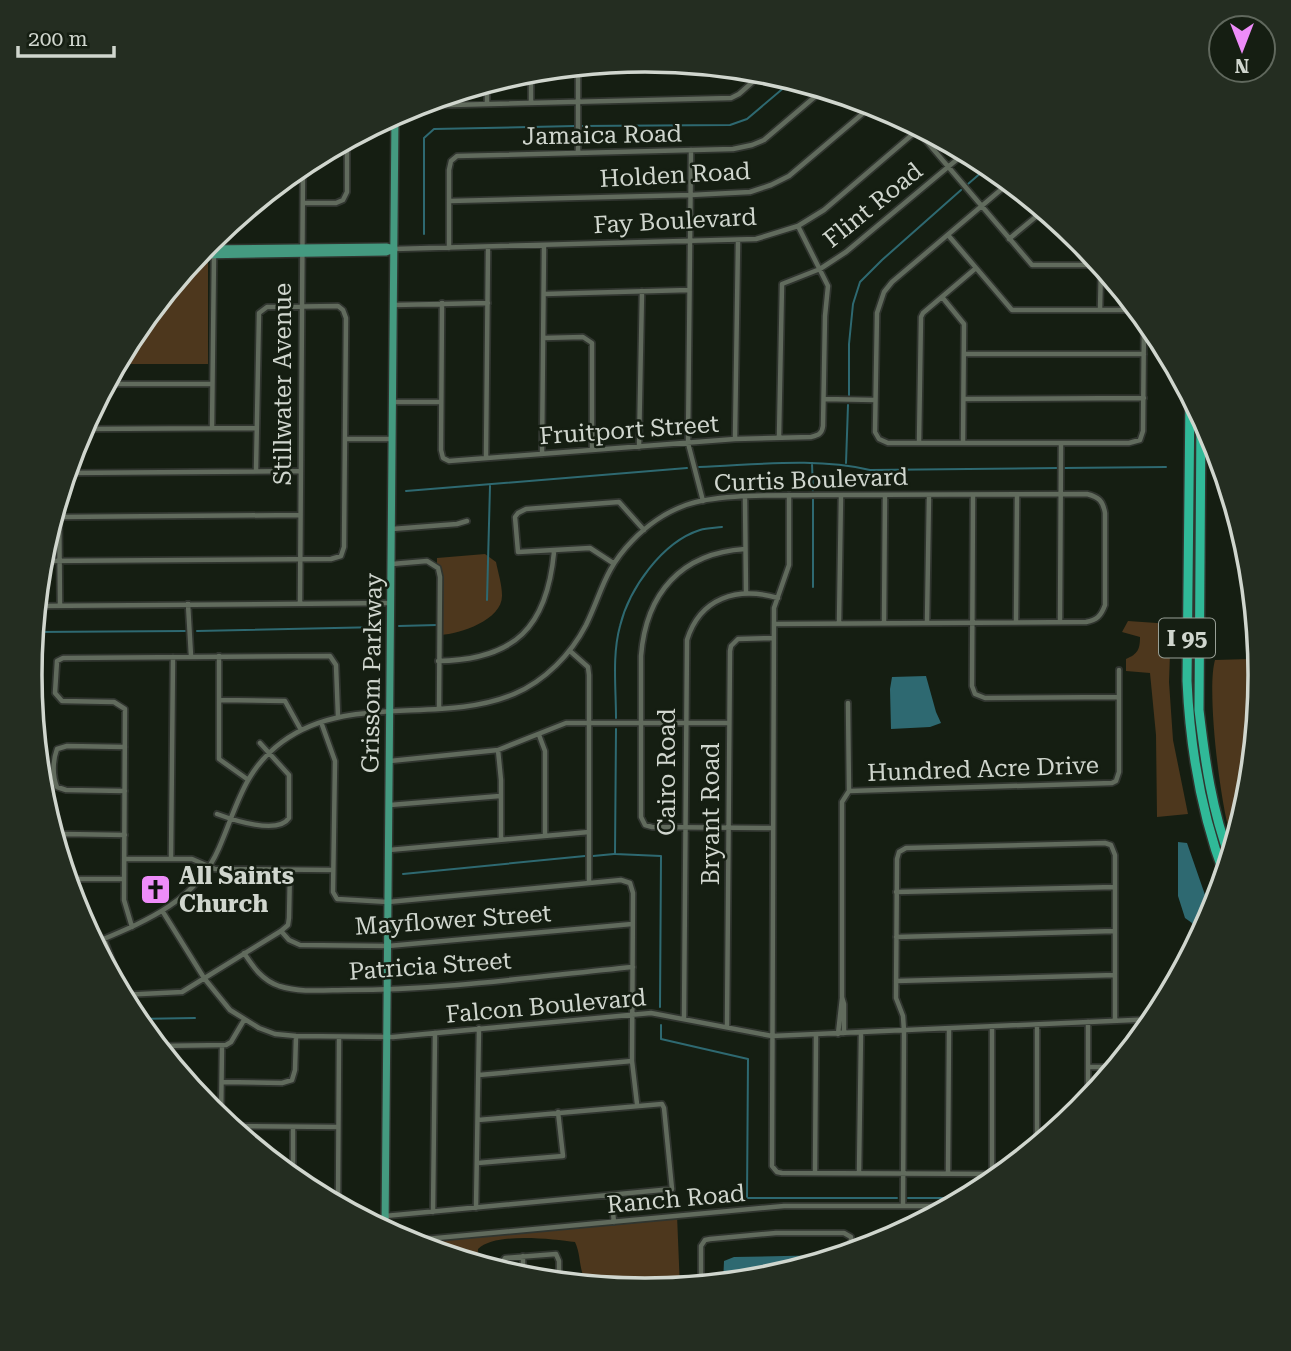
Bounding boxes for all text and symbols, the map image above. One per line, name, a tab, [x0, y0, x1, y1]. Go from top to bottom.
scale bar	[18, 14, 114, 58]
north arrow	[1207, 14, 1277, 84]
text: 200 m	[28, 27, 88, 51]
text: N	[1234, 54, 1249, 77]
street label: Jamaica Road	[522, 120, 682, 150]
street label: Holden Road	[599, 157, 751, 193]
street label: Flint Road	[818, 157, 928, 253]
street label: Fay Boulevard	[593, 203, 757, 239]
street label: Stillwater Avenue	[269, 283, 297, 485]
street label: Fruitport Street	[538, 410, 720, 450]
street label: Curtis Boulevard	[713, 463, 909, 497]
street label: Grissom Parkway	[356, 572, 388, 773]
road number: I 95	[1159, 618, 1215, 658]
street label: Cairo Road	[653, 708, 681, 836]
street label: Bryant Road	[697, 743, 725, 885]
street label: Hundred Acre Drive	[867, 751, 1099, 787]
place label: All Saints Church	[179, 862, 294, 918]
church icon: All Saints Church	[139, 873, 173, 907]
street label: Mayflower Street	[354, 899, 552, 941]
street label: Patricia Street	[348, 946, 512, 986]
street label: Falcon Boulevard	[445, 983, 647, 1029]
street label: Ranch Road	[606, 1179, 746, 1219]

